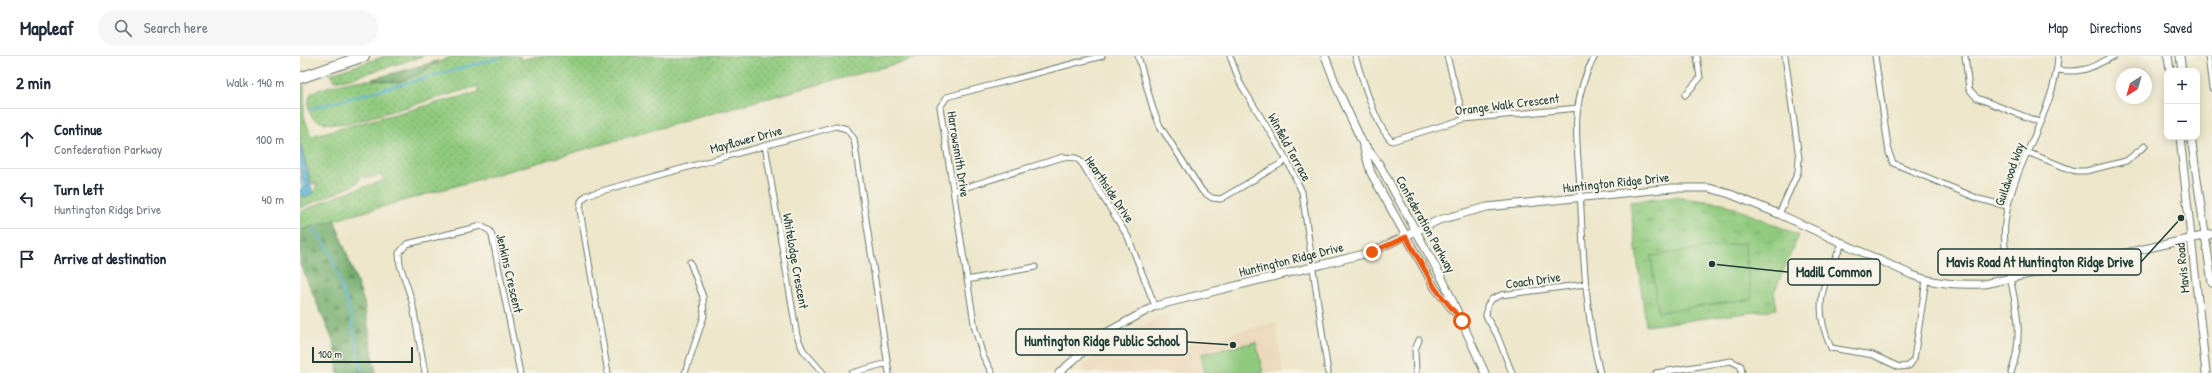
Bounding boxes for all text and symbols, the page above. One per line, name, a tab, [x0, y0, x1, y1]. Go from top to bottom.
search box	[98, 10, 378, 46]
text: Mapleaf	[20, 15, 74, 41]
icon: search	[112, 17, 134, 39]
text: Search here	[144, 17, 208, 38]
text: Map	[2048, 18, 2068, 37]
text: Directions	[2090, 18, 2141, 37]
text: Saved	[2163, 18, 2192, 37]
north arrow	[2116, 68, 2152, 104]
map controls	[2164, 68, 2200, 140]
button: +	[2164, 68, 2200, 104]
text: 2 min	[16, 71, 51, 94]
text: Walk · 140 m	[226, 73, 284, 91]
street label: Orange Walk Crescent	[1454, 89, 1561, 119]
button: −	[2164, 104, 2200, 140]
street label: Harrowsmith Drive	[943, 110, 975, 198]
street label: Winfield Terrace	[1264, 110, 1316, 184]
text: Continue	[54, 119, 102, 140]
street label: Mayflower Drive	[708, 121, 784, 157]
icon: ahead	[16, 128, 38, 150]
text: 100 m	[256, 130, 284, 148]
street label: Guildwood Way	[1990, 139, 2028, 208]
text: Confederation Parkway	[54, 140, 162, 158]
street label: Hearthside Drive	[1081, 152, 1139, 226]
street label: Huntington Ridge Drive	[1562, 167, 1670, 197]
street label: Confederation Parkway	[1392, 172, 1460, 276]
text: Turn left	[54, 179, 104, 200]
icon: left	[16, 188, 38, 210]
text: 40 m	[261, 190, 284, 208]
text: Huntington Ridge Drive	[54, 200, 161, 218]
street label: Whitelodge Crescent	[779, 212, 813, 311]
street label: Jenkins Crescent	[492, 232, 528, 315]
street label: Huntington Ridge Drive	[1237, 237, 1345, 281]
street label: Mavis Road	[2170, 242, 2194, 294]
route end	[1363, 243, 1381, 261]
icon: arrive	[16, 248, 38, 270]
text: Arrive at destination	[54, 248, 166, 269]
callout: Mavis Road At Huntington Ridge Drive	[1938, 249, 2141, 275]
text: Mavis Road At Huntington Ridge Drive	[1946, 252, 2134, 273]
callout: Madill Common	[1788, 259, 1880, 285]
text: Madill Common	[1796, 262, 1872, 281]
street label: Coach Drive	[1504, 267, 1562, 293]
route start	[1453, 312, 1471, 330]
callout: Huntington Ridge Public School	[1016, 329, 1187, 355]
text: Huntington Ridge Public School	[1024, 331, 1180, 352]
scale bar	[312, 345, 413, 364]
text: 100 m	[318, 347, 342, 361]

